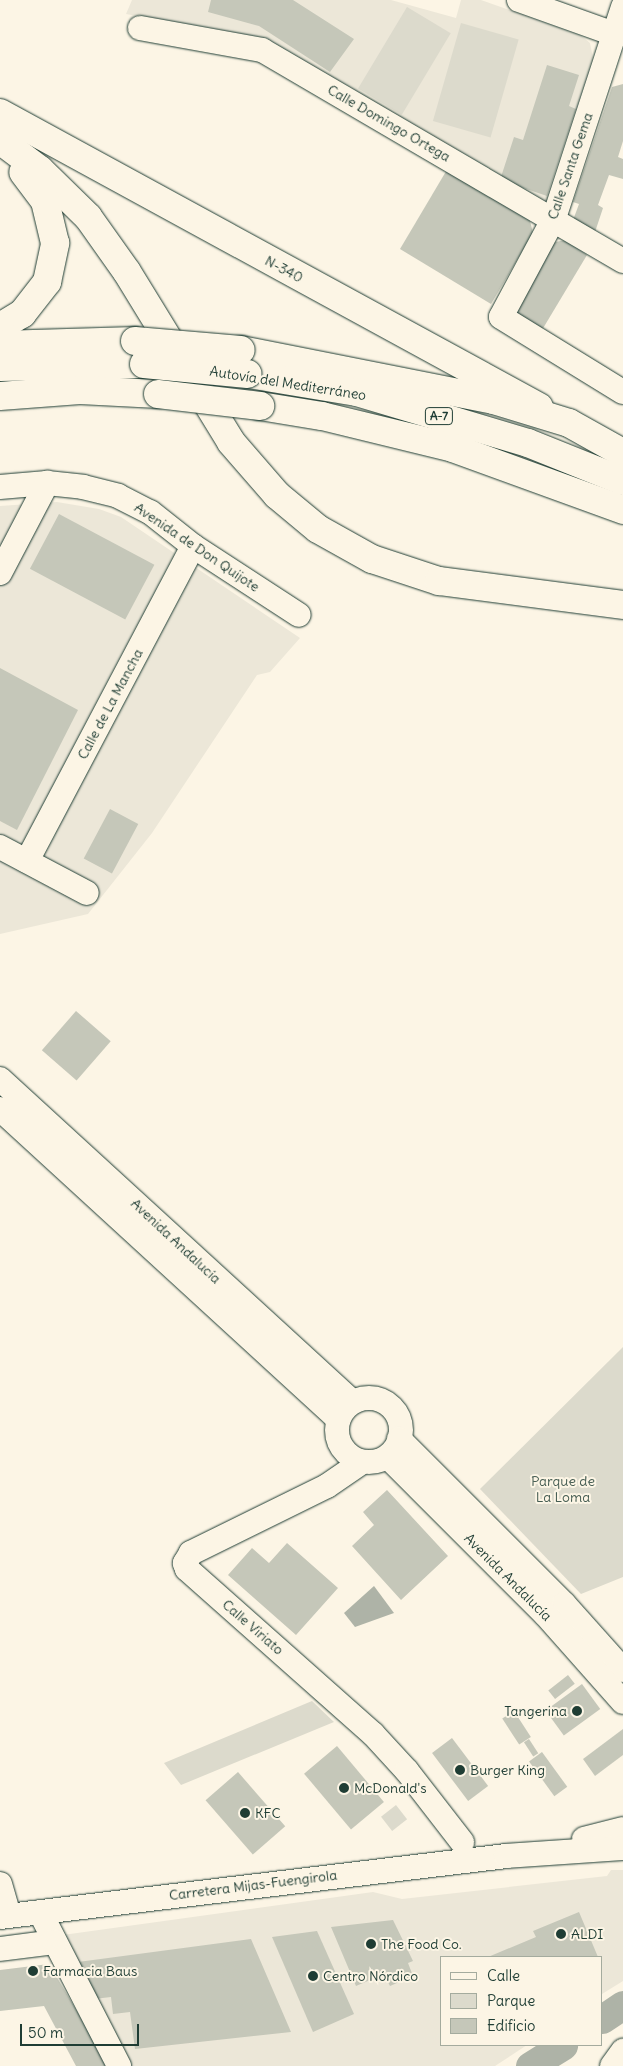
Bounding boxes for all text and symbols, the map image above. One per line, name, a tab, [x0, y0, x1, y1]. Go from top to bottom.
street label: Calle Domingo Ortega	[325, 81, 453, 165]
street label: Calle Santa Gema	[544, 110, 596, 222]
street label: N-340	[262, 252, 306, 286]
street label: Autovía del Mediterráneo	[209, 362, 367, 404]
road number: A-7	[424, 406, 454, 426]
street label: Avenida de Don Quijote	[131, 499, 263, 595]
street label: Calle de La Mancha	[74, 646, 146, 762]
street label: Avenida Andalucía	[128, 1195, 224, 1287]
park label: Parque de La Loma	[531, 1473, 595, 1505]
street label: Avenida Andalucía	[461, 1530, 555, 1624]
street label: Calle Viriato	[219, 1596, 287, 1658]
place label: Tangerina	[504, 1703, 567, 1719]
marker: Tangerina	[571, 1705, 583, 1717]
place label: Burger King	[470, 1762, 545, 1778]
marker: Burger King	[454, 1764, 466, 1776]
place label: McDonald's	[354, 1780, 427, 1796]
marker: McDonald's	[338, 1782, 350, 1794]
place label: KFC	[255, 1805, 281, 1821]
marker: KFC	[239, 1807, 251, 1819]
street label: Carretera Mijas-Fuengirola	[168, 1866, 338, 1904]
place label: ALDI	[571, 1926, 603, 1942]
marker: ALDI	[555, 1928, 567, 1940]
place label: The Food Co.	[381, 1936, 462, 1952]
marker: The Food Co.	[365, 1938, 377, 1950]
legend	[440, 1956, 603, 2046]
place label: Farmacia Baus	[43, 1963, 137, 1979]
marker: Farmacia Baus	[27, 1965, 39, 1977]
text: Calle	[487, 1966, 520, 1985]
place label: Centro Nórdico	[323, 1968, 418, 1984]
marker: Centro Nórdico	[307, 1970, 319, 1982]
text: Parque	[487, 1991, 535, 2010]
scale bar	[22, 2014, 141, 2046]
text: Edificio	[487, 2016, 535, 2035]
text: 50 m	[28, 2023, 63, 2042]

